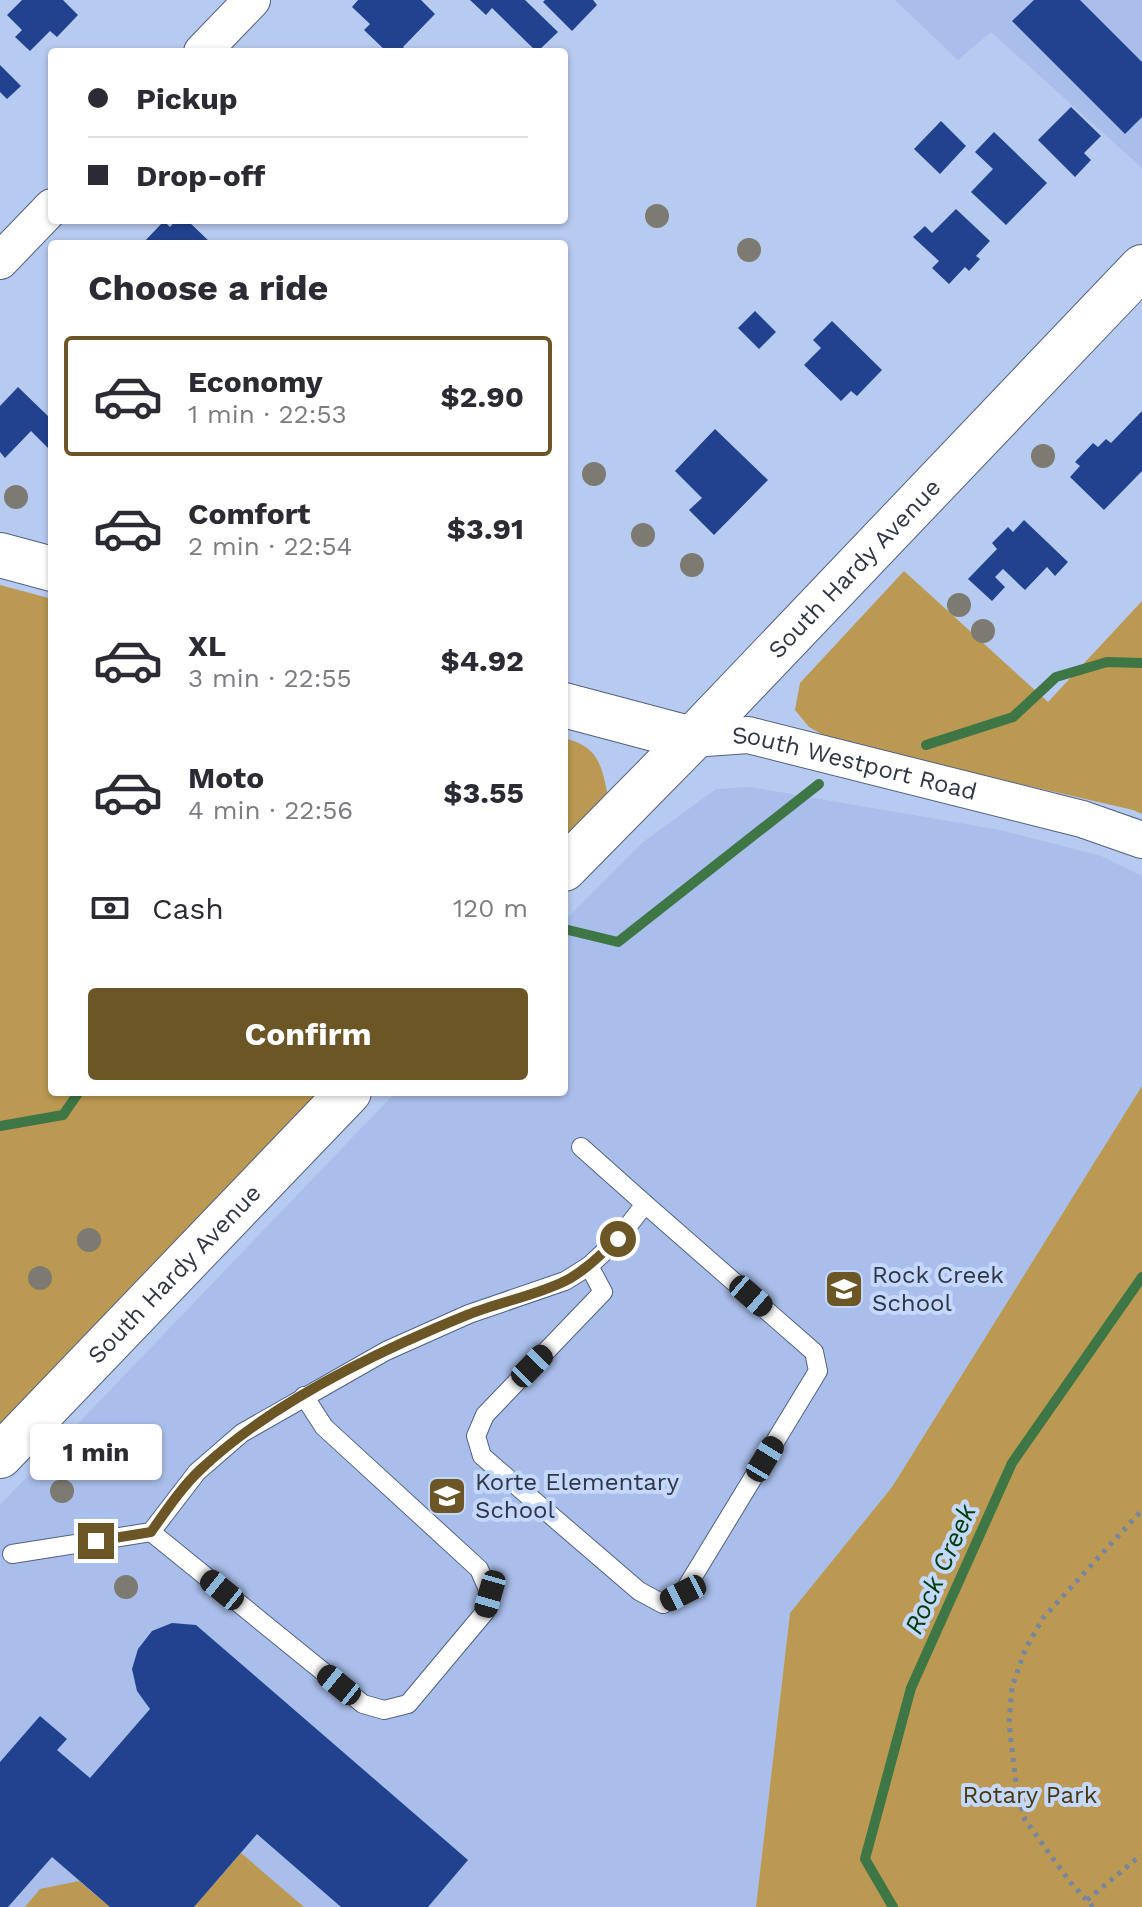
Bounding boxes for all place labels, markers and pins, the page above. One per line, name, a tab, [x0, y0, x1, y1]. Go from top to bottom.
place label: Rock Creek School	[872, 1261, 1004, 1317]
school or university icon: Rock Creek School	[823, 1268, 865, 1310]
place label: Korte Elementary School	[475, 1468, 680, 1524]
school or university icon: Korte Elementary School	[426, 1475, 468, 1517]

